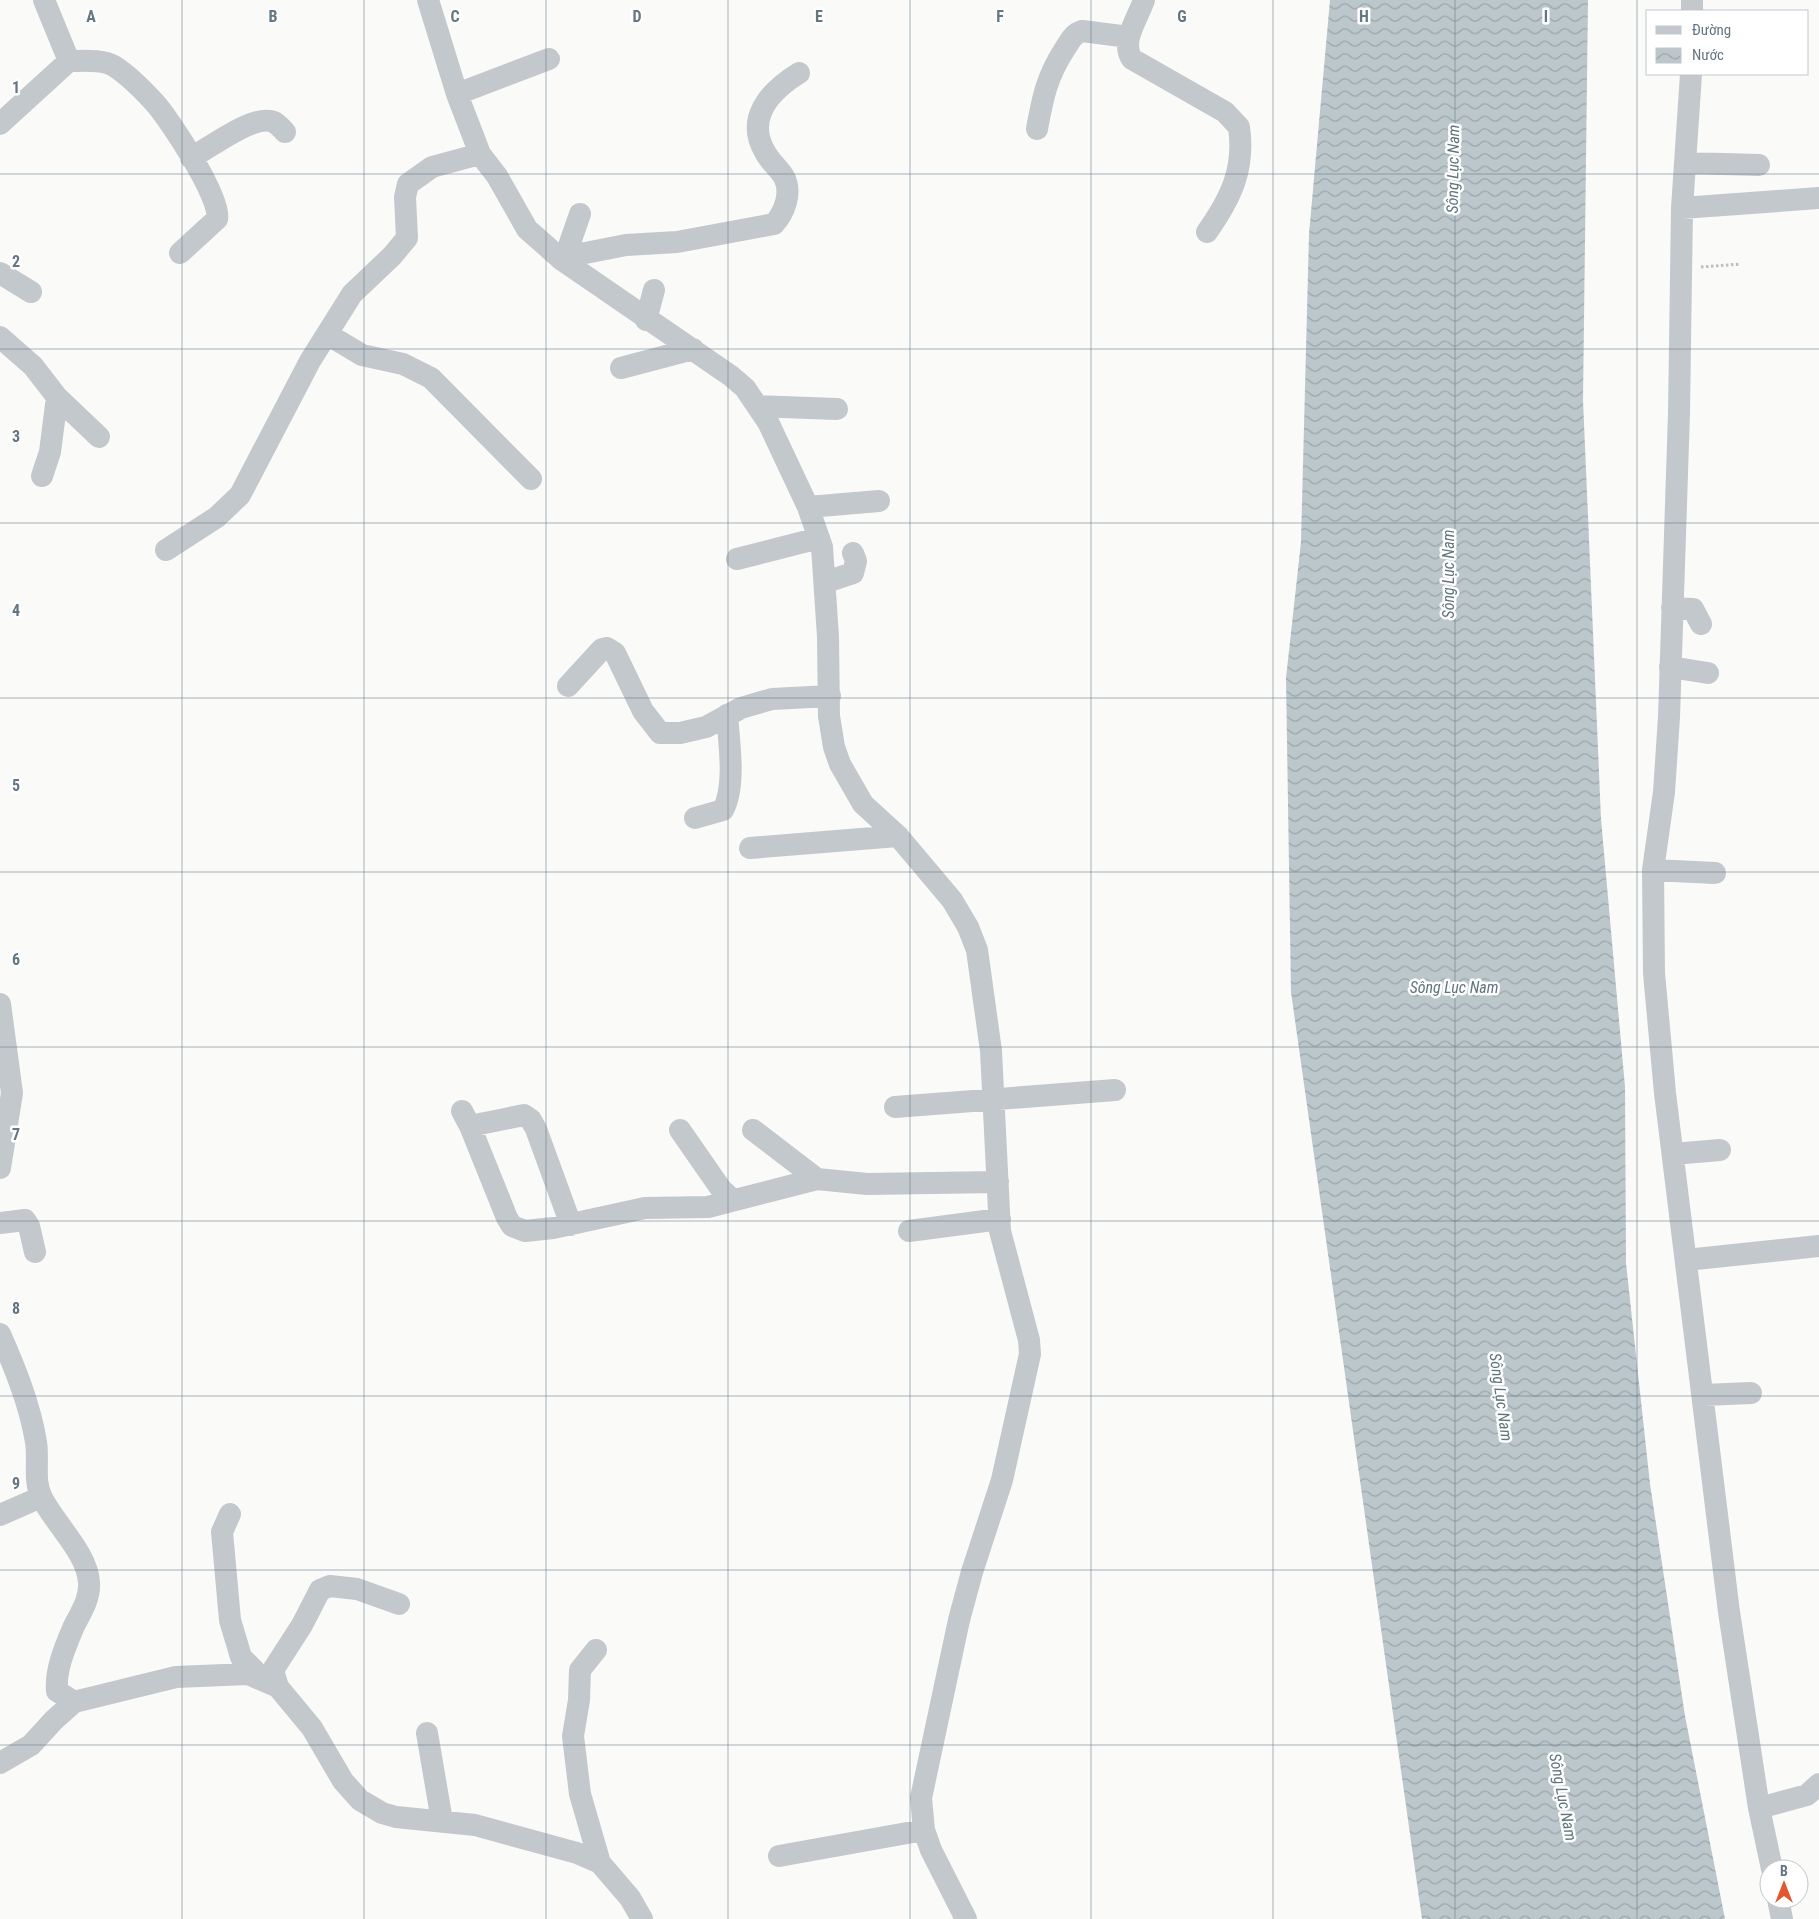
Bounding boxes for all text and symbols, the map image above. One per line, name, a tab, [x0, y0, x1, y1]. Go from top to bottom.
text: A	[86, 7, 96, 26]
text: B	[269, 7, 278, 26]
text: C	[450, 7, 460, 26]
text: D	[632, 7, 642, 26]
text: E	[815, 7, 823, 26]
text: F	[996, 7, 1004, 26]
text: G	[1177, 7, 1187, 26]
text: H	[1359, 7, 1369, 26]
text: I	[1544, 7, 1548, 26]
legend	[1646, 10, 1809, 75]
text: Đường	[1692, 21, 1731, 39]
text: Nước	[1692, 46, 1724, 64]
text: 1	[12, 78, 20, 97]
water label: Sông Lục Nam	[1443, 124, 1463, 214]
text: 2	[12, 252, 20, 271]
text: 3	[12, 427, 20, 446]
water label: Sông Lục Nam	[1439, 530, 1458, 618]
text: 4	[12, 601, 20, 620]
text: 5	[12, 776, 20, 795]
text: 6	[12, 950, 20, 969]
water label: Sông Lục Nam	[1410, 978, 1498, 997]
text: 7	[12, 1125, 20, 1144]
text: 8	[12, 1299, 20, 1318]
water label: Sông Lục Nam	[1485, 1352, 1517, 1442]
text: 9	[12, 1474, 20, 1493]
water label: Sông Lục Nam	[1545, 1752, 1581, 1842]
north arrow	[1759, 1859, 1809, 1909]
text: B	[1780, 1863, 1788, 1879]

